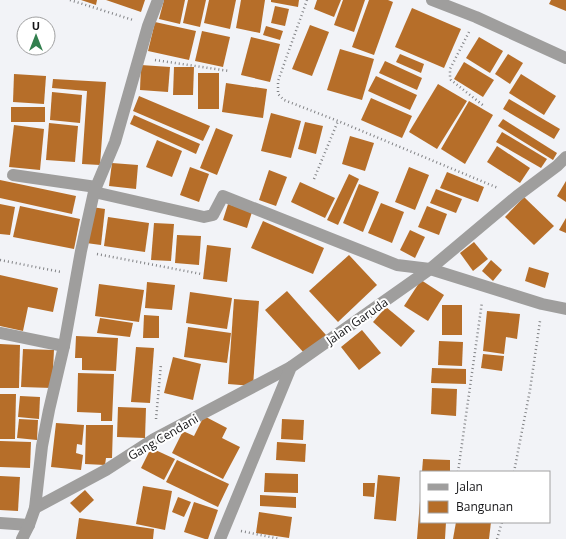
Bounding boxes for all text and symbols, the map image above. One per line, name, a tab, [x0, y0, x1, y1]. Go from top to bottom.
north arrow	[16, 16, 56, 56]
text: U	[32, 18, 40, 33]
street label: Jalan Garuda	[322, 293, 391, 349]
street label: Gang Cendani	[125, 410, 201, 464]
legend	[420, 471, 550, 523]
text: Jalan	[455, 478, 483, 495]
text: Bangunan	[456, 498, 513, 515]

